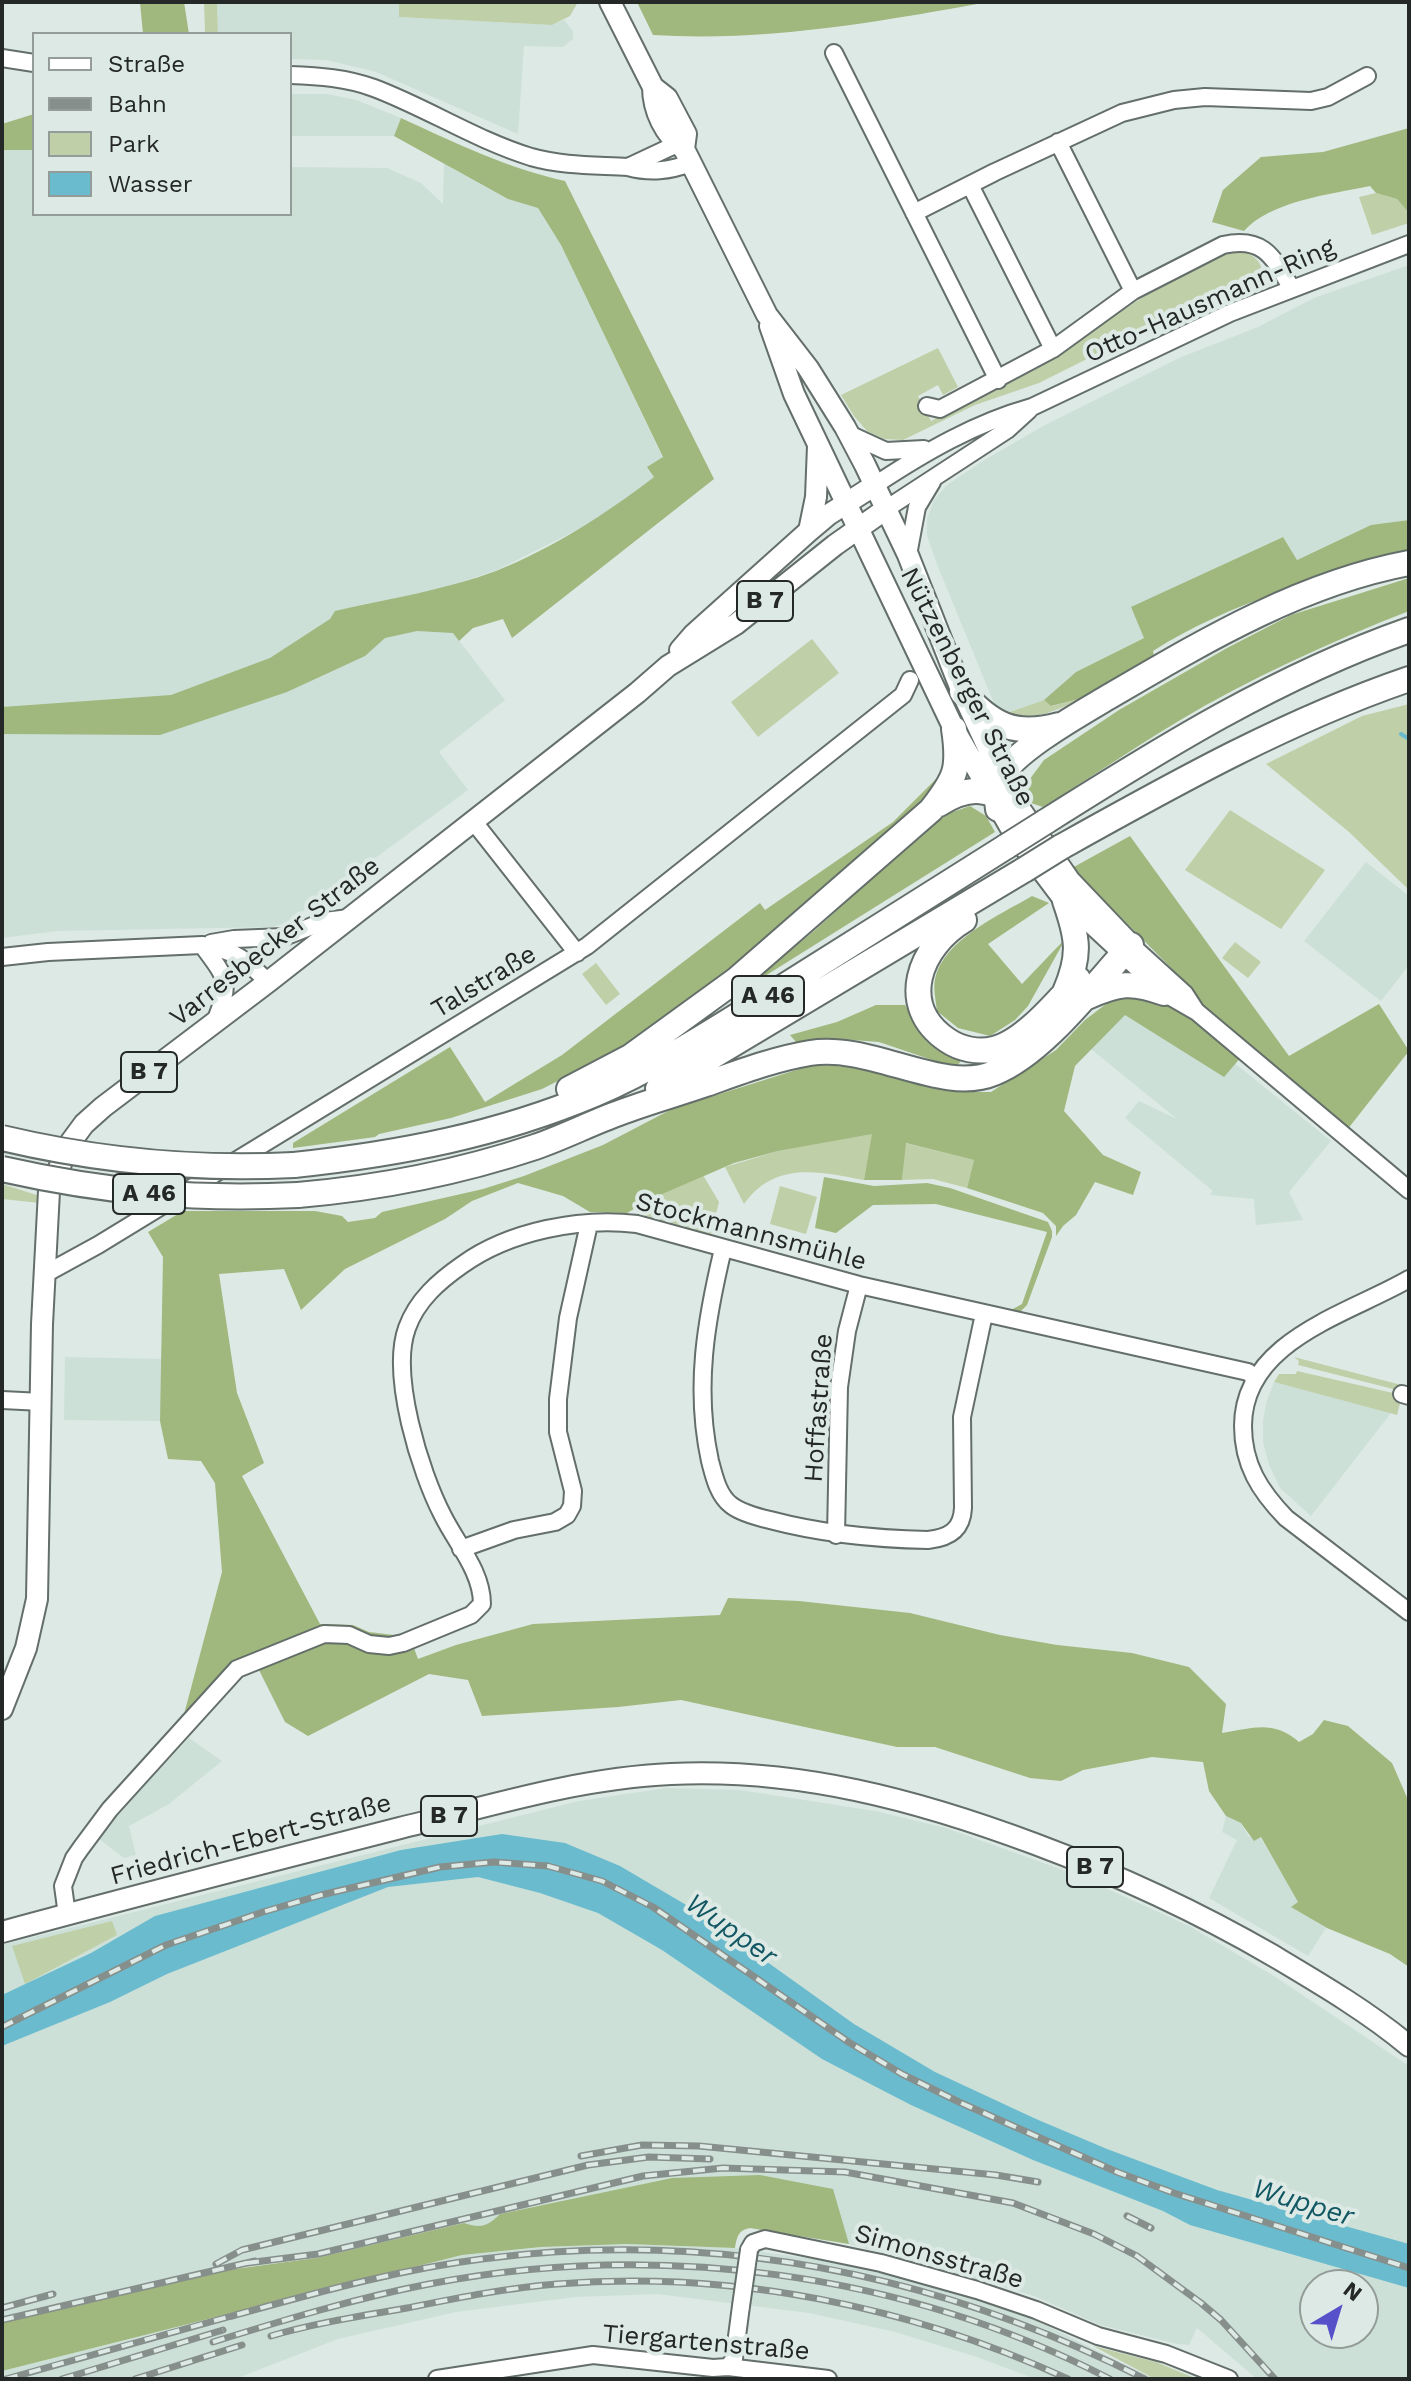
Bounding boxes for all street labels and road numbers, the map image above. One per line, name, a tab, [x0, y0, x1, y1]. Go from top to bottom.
street label: Otto-Hausmann-Ring	[1080, 232, 1340, 370]
street label: Nützenberger Straße	[893, 562, 1041, 812]
road number: B 7	[737, 581, 793, 621]
street label: Varresbecker Straße	[164, 850, 386, 1034]
street label: Talstraße	[426, 939, 542, 1025]
road number: A 46	[732, 976, 804, 1016]
road number: B 7	[121, 1052, 177, 1092]
road number: A 46	[113, 1174, 185, 1214]
street label: Stockmannsmühle	[632, 1186, 870, 1278]
street label: Hoffastraße	[798, 1332, 840, 1484]
street label: Friedrich-Ebert-Straße	[107, 1787, 395, 1893]
road number: B 7	[421, 1796, 477, 1836]
road number: B 7	[1067, 1847, 1123, 1887]
street label: Simonsstraße	[851, 2218, 1027, 2296]
street label: Tiergartenstraße	[601, 2318, 811, 2368]

